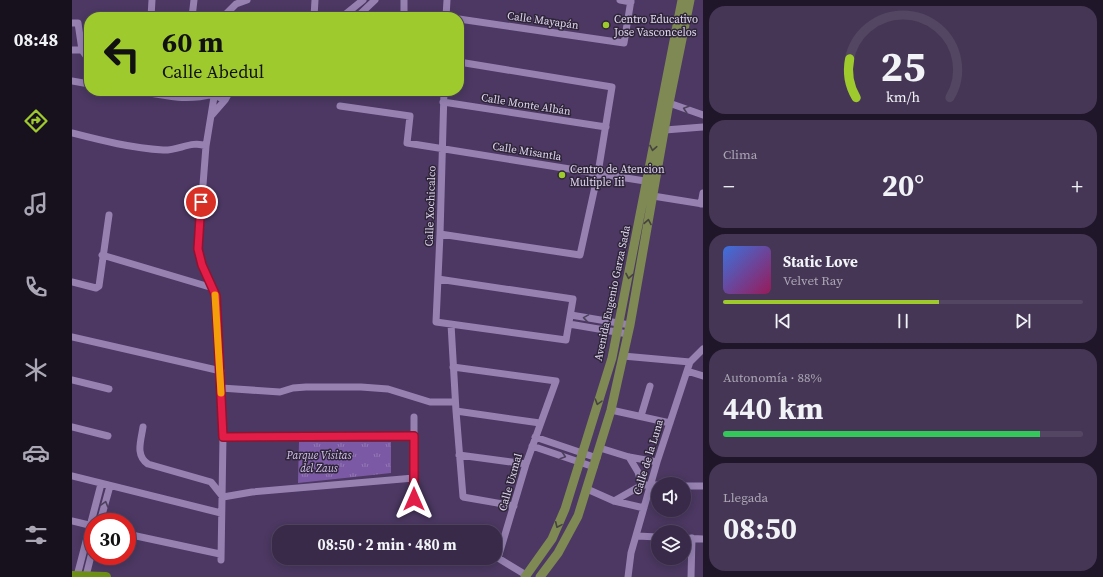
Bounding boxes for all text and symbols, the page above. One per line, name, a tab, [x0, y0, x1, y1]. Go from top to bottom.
street label: Calle Mayapán	[506, 8, 580, 33]
place label: Centro Educativo Jose Vasconcelos	[613, 12, 698, 40]
marker: Centro Educativo Jose Vasconcelos	[601, 20, 611, 30]
text: 60 m	[162, 23, 224, 61]
text: 08:48	[14, 27, 58, 52]
icon: left	[96, 28, 148, 80]
text: 25	[880, 38, 926, 95]
text: Calle Abedul	[162, 59, 264, 84]
text: km/h	[886, 87, 920, 107]
street label: Calle Monte Albán	[480, 90, 572, 119]
one-way arrow	[683, 105, 690, 114]
icon: directions	[22, 107, 50, 135]
street label: Calle Misantla	[491, 139, 563, 164]
one-way arrow	[650, 145, 658, 151]
text: Clima	[723, 146, 757, 163]
place label: Centro de Atencion Multiple Iii	[570, 162, 665, 190]
street label: Calle Xochicalco	[422, 165, 439, 247]
text: 20°	[882, 165, 924, 206]
marker: Centro de Atencion Multiple Iii	[557, 170, 567, 180]
text: −	[723, 171, 735, 201]
text: +	[1071, 171, 1083, 201]
pin	[184, 185, 218, 219]
icon: music	[22, 190, 50, 218]
icon: arrive	[190, 191, 212, 213]
one-way arrow	[644, 219, 652, 225]
street label: Avenida Eugenio Garza Sada	[591, 224, 634, 362]
text: Static Love	[783, 251, 858, 272]
text: Velvet Ray	[783, 272, 843, 289]
icon: phone	[22, 273, 50, 301]
one-way arrow	[625, 273, 634, 279]
icon: previous	[772, 310, 794, 332]
icon: pause	[892, 310, 914, 332]
icon: next	[1012, 310, 1034, 332]
one-way arrow	[583, 314, 589, 323]
icon: climate	[22, 356, 50, 384]
text: Autonomía · 88%	[723, 369, 822, 386]
text: 440 km	[723, 388, 823, 429]
one-way arrow	[594, 398, 603, 405]
street label: Calle de la Luna	[630, 417, 667, 497]
icon: car	[22, 439, 50, 467]
park label: Parque Visitas del Zaus	[286, 448, 351, 476]
street label: Calle Uxmal	[495, 451, 526, 513]
one-way arrow	[559, 451, 566, 460]
map controls	[651, 477, 691, 565]
button: sound	[651, 477, 691, 517]
position arrow	[393, 478, 435, 520]
text: Llegada	[723, 489, 768, 506]
one-way arrow	[100, 501, 109, 508]
text: 08:50	[723, 508, 797, 549]
speed limit sign: 30	[84, 513, 136, 565]
icon: filters	[22, 521, 50, 549]
one-way arrow	[555, 521, 563, 529]
button: layers	[651, 525, 691, 565]
text: 08:50 · 2 min · 480 m	[318, 534, 457, 555]

